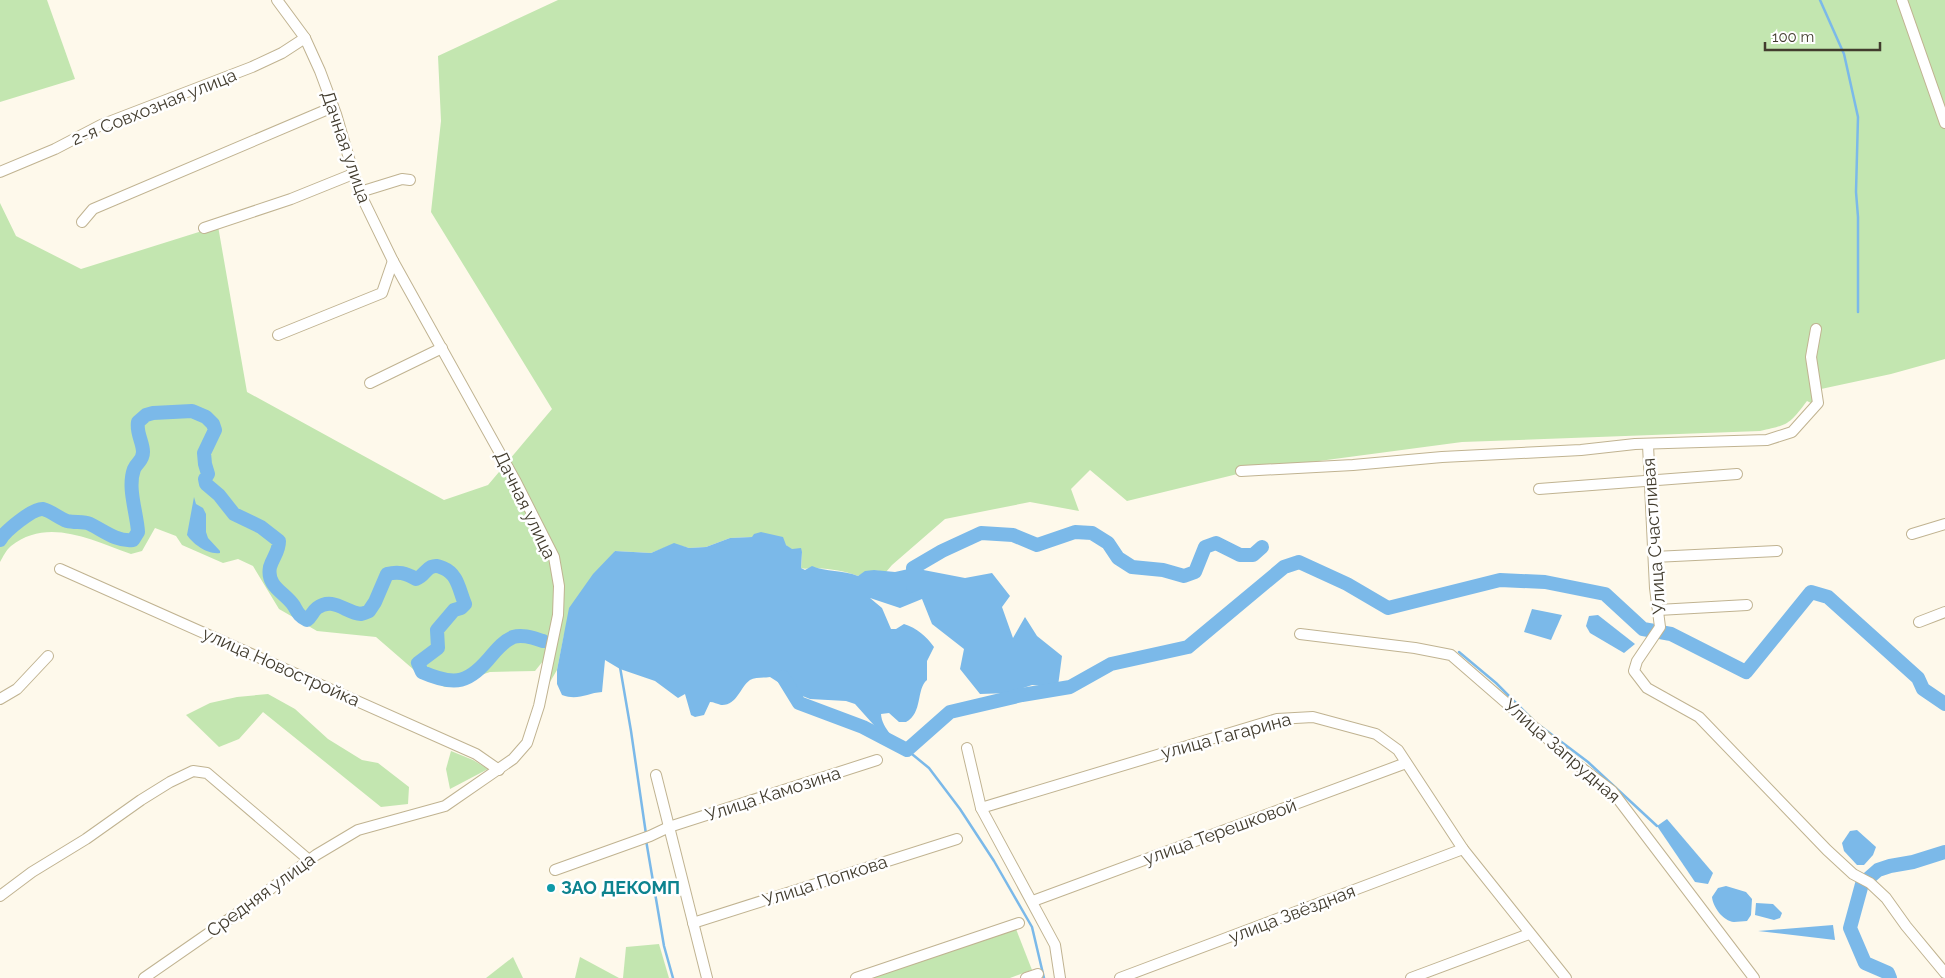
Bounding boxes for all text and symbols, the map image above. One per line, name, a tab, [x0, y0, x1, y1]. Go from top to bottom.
scale bar	[1765, 20, 1880, 52]
text: 100 m	[1772, 28, 1814, 46]
street label: 2-я Совхозная улица	[68, 64, 239, 149]
street label: Дачная улица	[317, 88, 375, 206]
street label: Дачная улица	[490, 447, 561, 562]
street label: Улица Счастливая	[1638, 457, 1669, 615]
street label: улица Новостройка	[199, 622, 363, 711]
street label: Улица Запрудная	[1500, 694, 1625, 807]
street label: улица Гагарина	[1159, 708, 1293, 763]
street label: Улица Камозина	[703, 762, 843, 825]
street label: улица Терешковой	[1141, 794, 1299, 869]
street label: Средняя улица	[203, 848, 319, 941]
street label: Улица Попкова	[760, 851, 890, 911]
place label: ЗАО ДЕКОМП	[561, 877, 680, 898]
street label: улица Звёздная	[1226, 880, 1358, 947]
marker: ЗАО ДЕКОМП	[545, 882, 557, 894]

